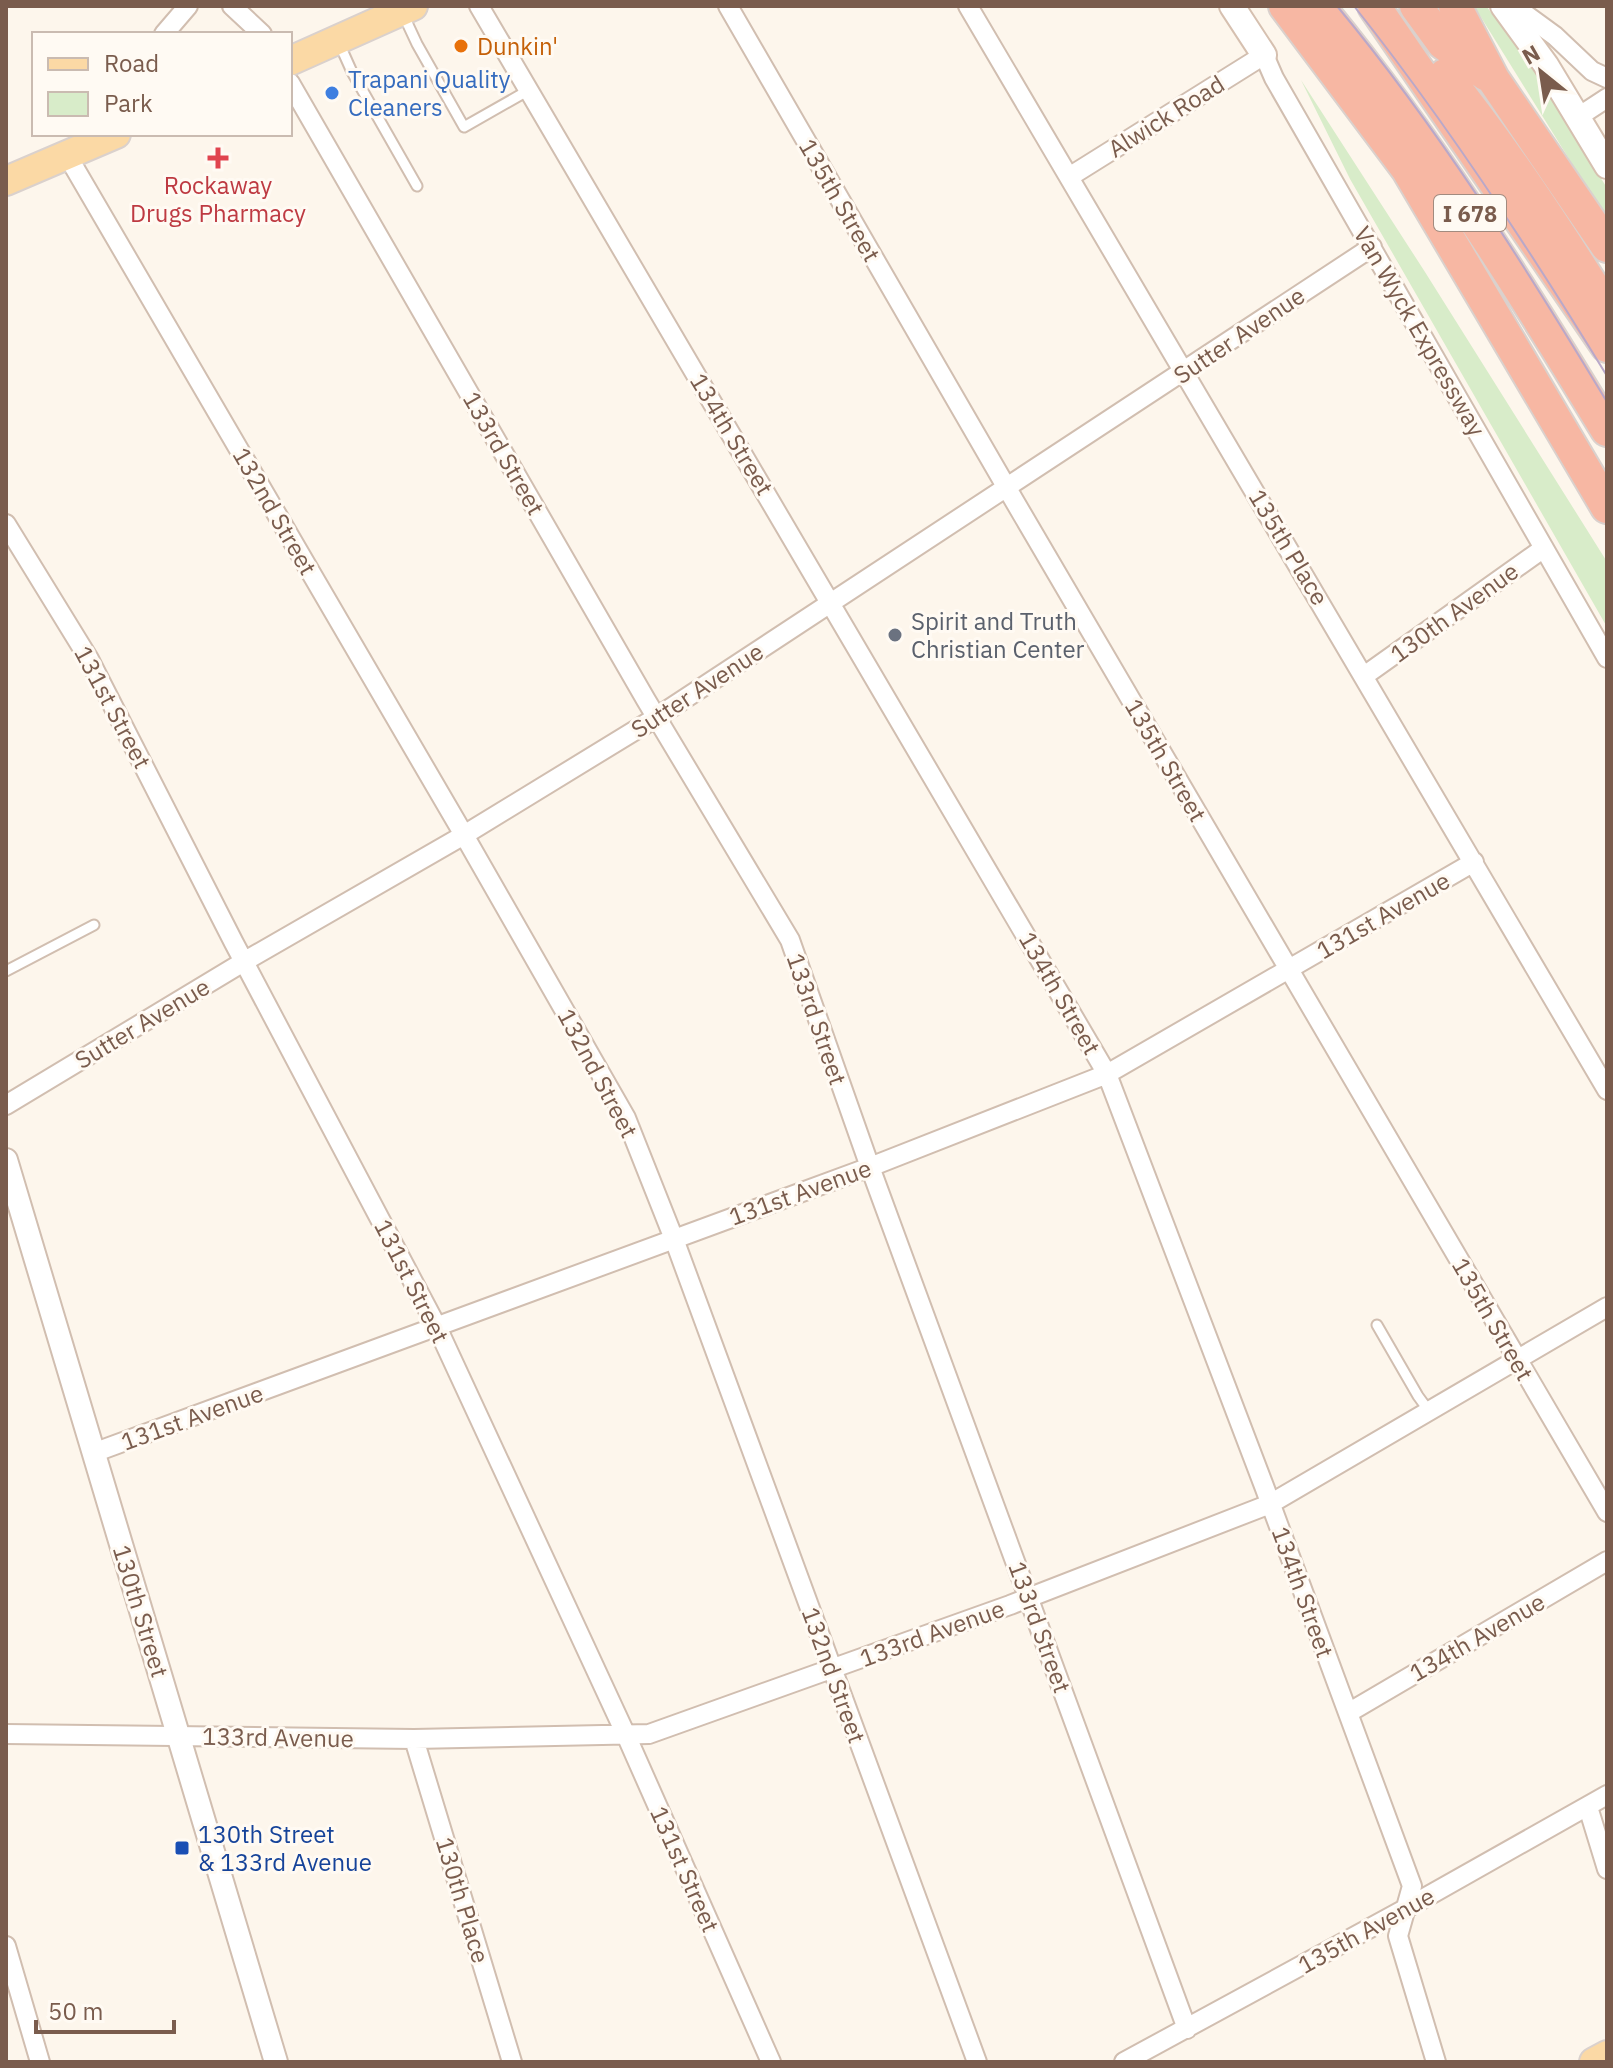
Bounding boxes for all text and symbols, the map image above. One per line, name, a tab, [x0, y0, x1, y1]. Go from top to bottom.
place label: Dunkin'	[477, 30, 558, 62]
legend	[32, 32, 292, 136]
north arrow	[1501, 32, 1581, 112]
marker: Dunkin'	[452, 37, 470, 55]
text: N	[1517, 38, 1545, 71]
text: Road	[104, 47, 159, 79]
place label: Trapani Quality Cleaners	[348, 63, 511, 123]
street label: Alwick Road	[1102, 68, 1230, 164]
marker: Trapani Quality Cleaners	[323, 84, 341, 102]
text: Park	[104, 87, 153, 119]
street label: 135th Street	[792, 133, 888, 267]
marker: Rockaway Drugs Pharmacy	[209, 149, 227, 167]
place label: Rockaway Drugs Pharmacy	[130, 169, 306, 229]
road number: I 678	[1434, 195, 1506, 231]
street label: Van Wyck Expressway	[1347, 220, 1493, 442]
street label: Sutter Avenue	[1167, 279, 1311, 391]
street label: 134th Street	[683, 367, 781, 501]
street label: 133rd Street	[456, 386, 552, 520]
street label: 132nd Street	[226, 441, 324, 581]
street label: 135th Place	[1242, 483, 1336, 611]
street label: 130th Avenue	[1383, 555, 1525, 669]
place label: Spirit and Truth Christian Center	[911, 605, 1085, 665]
marker: Spirit and Truth Christian Center	[886, 626, 904, 644]
street label: Sutter Avenue	[625, 635, 769, 745]
street label: 131st Street	[67, 640, 159, 774]
street label: 135th Street	[1118, 693, 1214, 827]
street label: 131st Avenue	[1311, 864, 1455, 966]
street label: 134th Street	[1012, 926, 1108, 1060]
street label: 133rd Street	[780, 949, 854, 1089]
street label: Sutter Avenue	[69, 970, 215, 1076]
street label: 132nd Street	[550, 1003, 646, 1143]
street label: 131st Avenue	[725, 1151, 875, 1233]
street label: 131st Street	[367, 1214, 457, 1348]
street label: 135th Street	[1445, 1252, 1541, 1386]
street label: 131st Avenue	[117, 1376, 267, 1458]
street label: 134th Street	[1265, 1522, 1341, 1662]
street label: 130th Street	[106, 1541, 176, 1681]
street label: 133rd Street	[1001, 1557, 1079, 1697]
street label: 134th Avenue	[1404, 1585, 1550, 1689]
street label: 133rd Avenue	[855, 1592, 1009, 1674]
street label: 132nd Street	[795, 1603, 873, 1747]
street label: 133rd Avenue	[202, 1720, 354, 1754]
street label: 131st Street	[643, 1801, 727, 1937]
place label: 130th Street & 133rd Avenue	[198, 1818, 372, 1878]
street label: 130th Place	[429, 1833, 497, 1967]
marker: 130th Street & 133rd Avenue	[173, 1839, 191, 1857]
street label: 135th Avenue	[1292, 1879, 1440, 1981]
scale bar	[36, 1984, 174, 2034]
text: 50 m	[48, 1995, 103, 2027]

